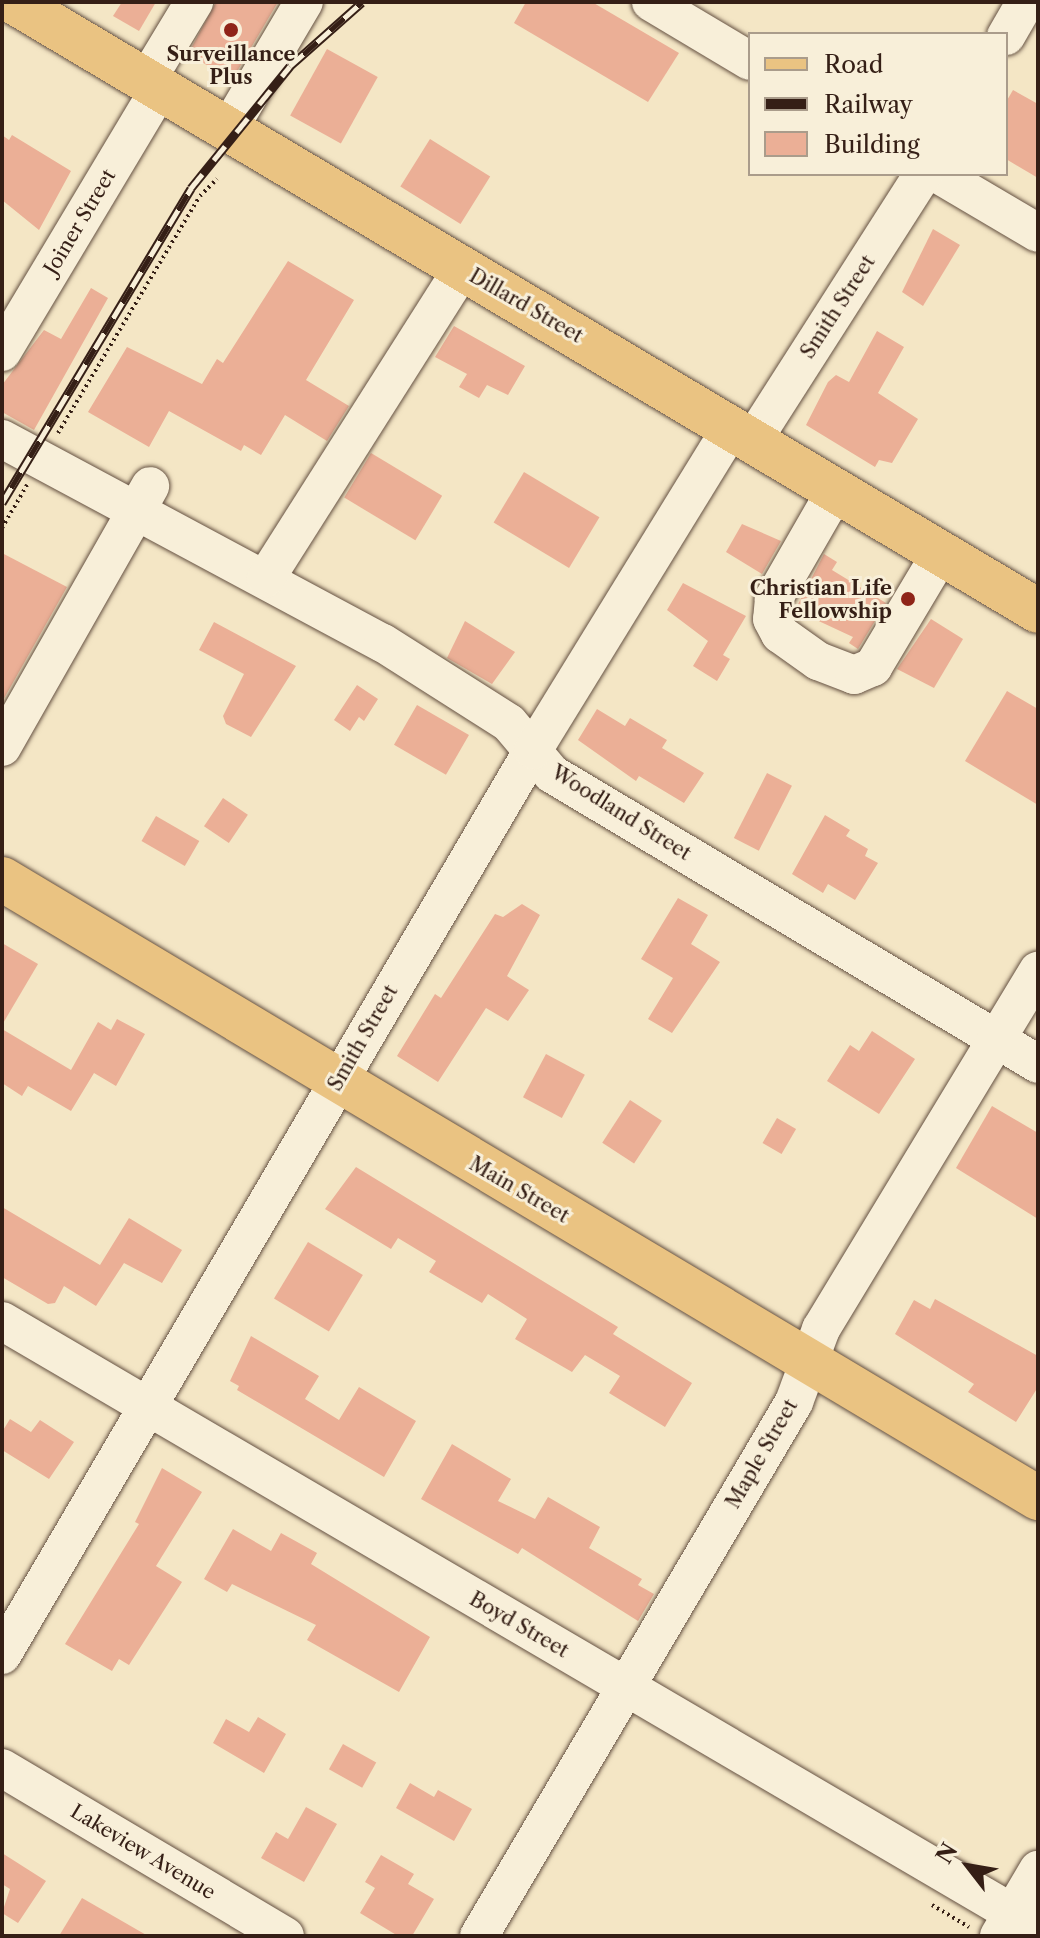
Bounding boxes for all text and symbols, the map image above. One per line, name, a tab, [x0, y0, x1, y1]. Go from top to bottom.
marker: Surveillance Plus	[222, 21, 240, 39]
legend	[748, 32, 1008, 176]
place label: Surveillance Plus	[166, 42, 296, 89]
text: Road	[824, 50, 883, 79]
text: Railway	[824, 90, 913, 119]
text: Building	[824, 130, 920, 159]
street label: Joiner Street	[39, 165, 121, 279]
street label: Smith Street	[796, 251, 880, 363]
street label: Dillard Street	[465, 264, 587, 348]
place label: Christian Life Fellowship	[750, 576, 892, 623]
marker: Christian Life Fellowship	[899, 590, 917, 608]
street label: Woodland Street	[547, 760, 695, 866]
street label: Smith Street	[323, 981, 403, 1095]
street label: Main Street	[465, 1152, 573, 1228]
street label: Maple Street	[721, 1395, 803, 1513]
street label: Boyd Street	[465, 1587, 573, 1663]
street label: Lakeview Avenue	[66, 1799, 220, 1905]
north arrow	[928, 1826, 1008, 1906]
text: N	[931, 1838, 963, 1869]

